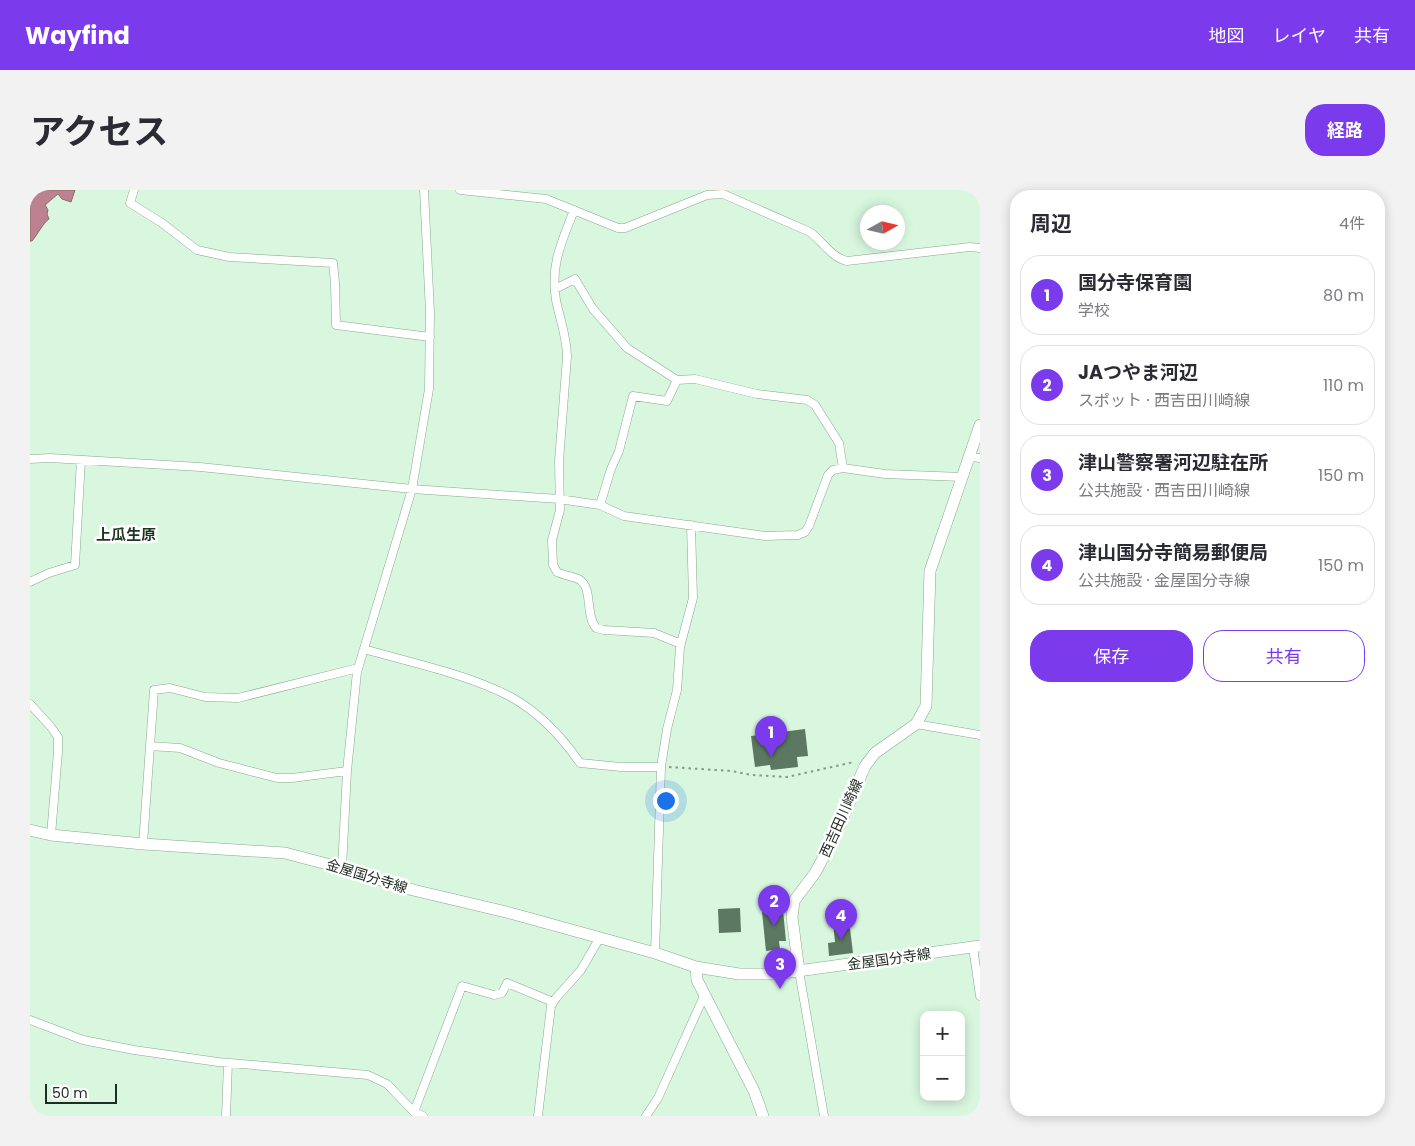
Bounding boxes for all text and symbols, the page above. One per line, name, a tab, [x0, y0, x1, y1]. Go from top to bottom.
text: Wayfind	[25, 19, 130, 52]
text: 地図	[1209, 23, 1245, 48]
text: レイヤ	[1273, 23, 1326, 48]
text: 共有	[1354, 23, 1390, 48]
button: 経路	[1305, 104, 1385, 156]
text: アクセス	[30, 107, 168, 156]
north arrow	[860, 205, 905, 250]
text: 周辺	[1030, 209, 1072, 238]
text: 4件	[1339, 212, 1365, 235]
text: 国分寺保育園	[1078, 269, 1192, 296]
text: 1	[1044, 284, 1050, 307]
text: 80 m	[1323, 284, 1364, 307]
text: 学校	[1078, 299, 1110, 322]
text: JAつやま河辺	[1078, 359, 1198, 386]
text: 2	[1042, 374, 1052, 397]
text: 110 m	[1323, 374, 1364, 397]
text: スポット · 西吉田川崎線	[1078, 389, 1250, 412]
text: 津山警察署河辺駐在所	[1078, 449, 1268, 476]
text: 3	[1042, 464, 1052, 487]
text: 150 m	[1318, 464, 1364, 487]
text: 公共施設 · 西吉田川崎線	[1078, 479, 1250, 502]
district label: 上瓜生原	[96, 524, 156, 545]
text: 津山国分寺簡易郵便局	[1078, 539, 1268, 566]
text: 4	[1042, 554, 1052, 577]
text: 150 m	[1318, 554, 1364, 577]
text: 公共施設 · 金屋国分寺線	[1078, 569, 1250, 592]
button: 保存	[1030, 630, 1193, 682]
button: 共有	[1203, 630, 1365, 682]
pin: 1	[755, 716, 787, 757]
street label: 西吉田川崎線	[815, 776, 867, 860]
your location	[653, 788, 679, 814]
street label: 金屋国分寺線	[324, 854, 410, 898]
pin: 2	[758, 885, 790, 926]
pin: 4	[825, 899, 857, 940]
street label: 金屋国分寺線	[846, 943, 932, 975]
pin: 3	[764, 948, 796, 989]
map controls	[920, 1011, 965, 1101]
button: +	[920, 1011, 965, 1056]
button: −	[920, 1056, 965, 1101]
scale bar	[45, 1081, 118, 1104]
text: 50 m	[52, 1083, 88, 1103]

